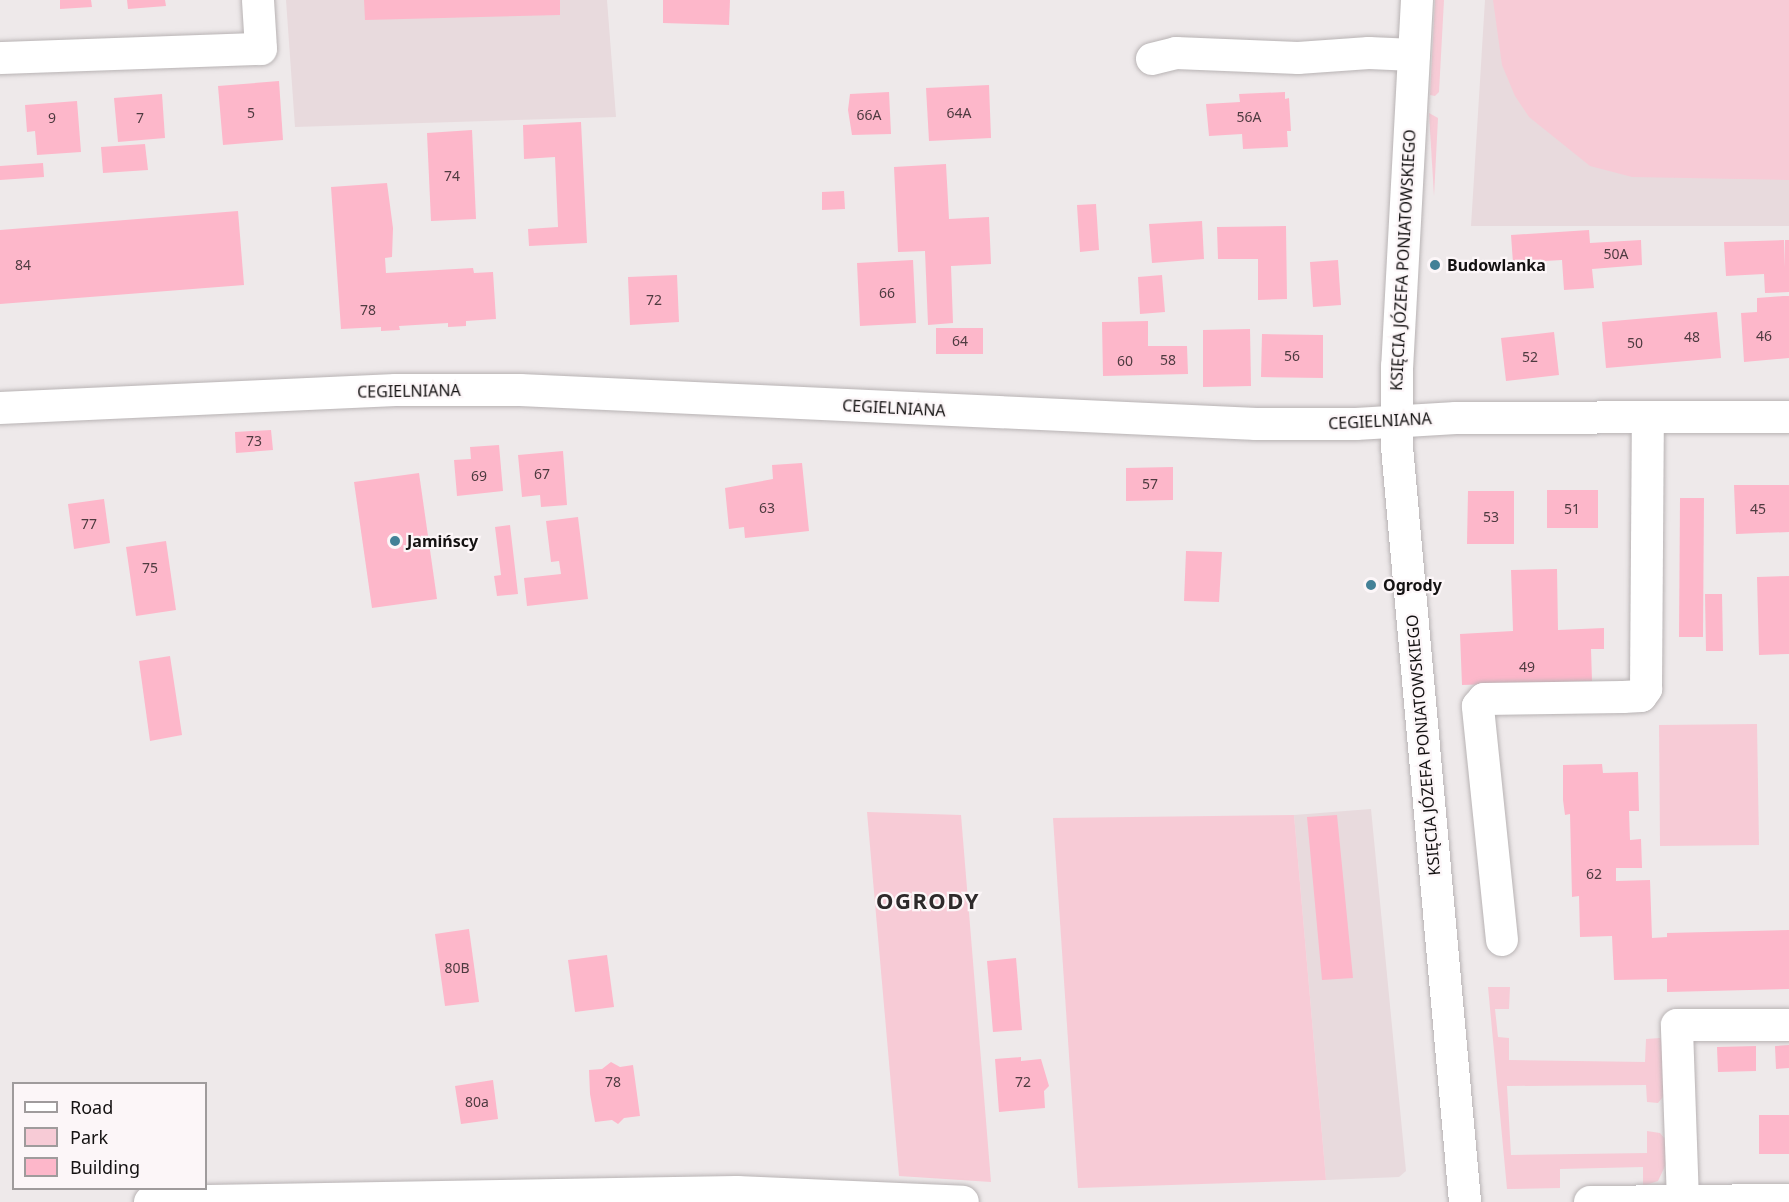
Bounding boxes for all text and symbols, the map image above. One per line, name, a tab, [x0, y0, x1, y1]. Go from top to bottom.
house number: 5	[247, 105, 255, 121]
house number: 64A	[947, 105, 971, 121]
house number: 66A	[857, 107, 881, 123]
house number: 56A	[1237, 109, 1261, 125]
house number: 9	[48, 110, 56, 126]
house number: 7	[136, 110, 144, 126]
street label: KSIĘCIA JÓZEFA PONIATOWSKIEGO	[1387, 129, 1419, 391]
house number: 74	[444, 168, 460, 184]
house number: 50A	[1604, 246, 1628, 262]
place label: Budowlanka	[1447, 255, 1546, 275]
house number: 84	[15, 257, 31, 273]
marker: Budowlanka	[1428, 258, 1442, 272]
house number: 66	[879, 285, 895, 301]
house number: 72	[646, 292, 662, 308]
house number: 78	[360, 302, 376, 318]
house number: 46	[1756, 328, 1772, 344]
house number: 48	[1684, 329, 1700, 345]
house number: 64	[952, 333, 968, 349]
house number: 50	[1627, 335, 1643, 351]
house number: 56	[1284, 348, 1300, 364]
house number: 52	[1522, 349, 1538, 365]
house number: 58	[1160, 352, 1176, 368]
house number: 60	[1117, 353, 1133, 369]
street label: CEGIELNIANA	[357, 380, 461, 402]
street label: CEGIELNIANA	[842, 396, 946, 420]
street label: CEGIELNIANA	[1328, 409, 1432, 433]
house number: 73	[246, 433, 262, 449]
house number: 67	[534, 466, 550, 482]
house number: 69	[471, 468, 487, 484]
house number: 57	[1142, 476, 1158, 492]
house number: 63	[759, 500, 775, 516]
house number: 51	[1564, 501, 1580, 517]
house number: 45	[1750, 501, 1766, 517]
house number: 53	[1483, 509, 1499, 525]
house number: 77	[81, 516, 97, 532]
place label: Jamińscy	[407, 531, 478, 551]
marker: Jamińscy	[388, 534, 402, 548]
house number: 75	[142, 560, 158, 576]
place label: Ogrody	[1383, 575, 1442, 595]
marker: Ogrody	[1364, 578, 1378, 592]
street label: KSIĘCIA JÓZEFA PONIATOWSKIEGO	[1402, 614, 1444, 876]
house number: 49	[1519, 659, 1535, 675]
house number: 62	[1586, 866, 1602, 882]
district label: OGRODY	[876, 888, 980, 914]
house number: 80B	[444, 960, 470, 976]
house number: 78	[605, 1074, 621, 1090]
house number: 72	[1015, 1074, 1031, 1090]
legend	[12, 1082, 207, 1190]
house number: 80a	[465, 1094, 489, 1110]
text: Road	[70, 1095, 113, 1119]
text: Park	[70, 1125, 108, 1149]
text: Building	[70, 1155, 140, 1179]

